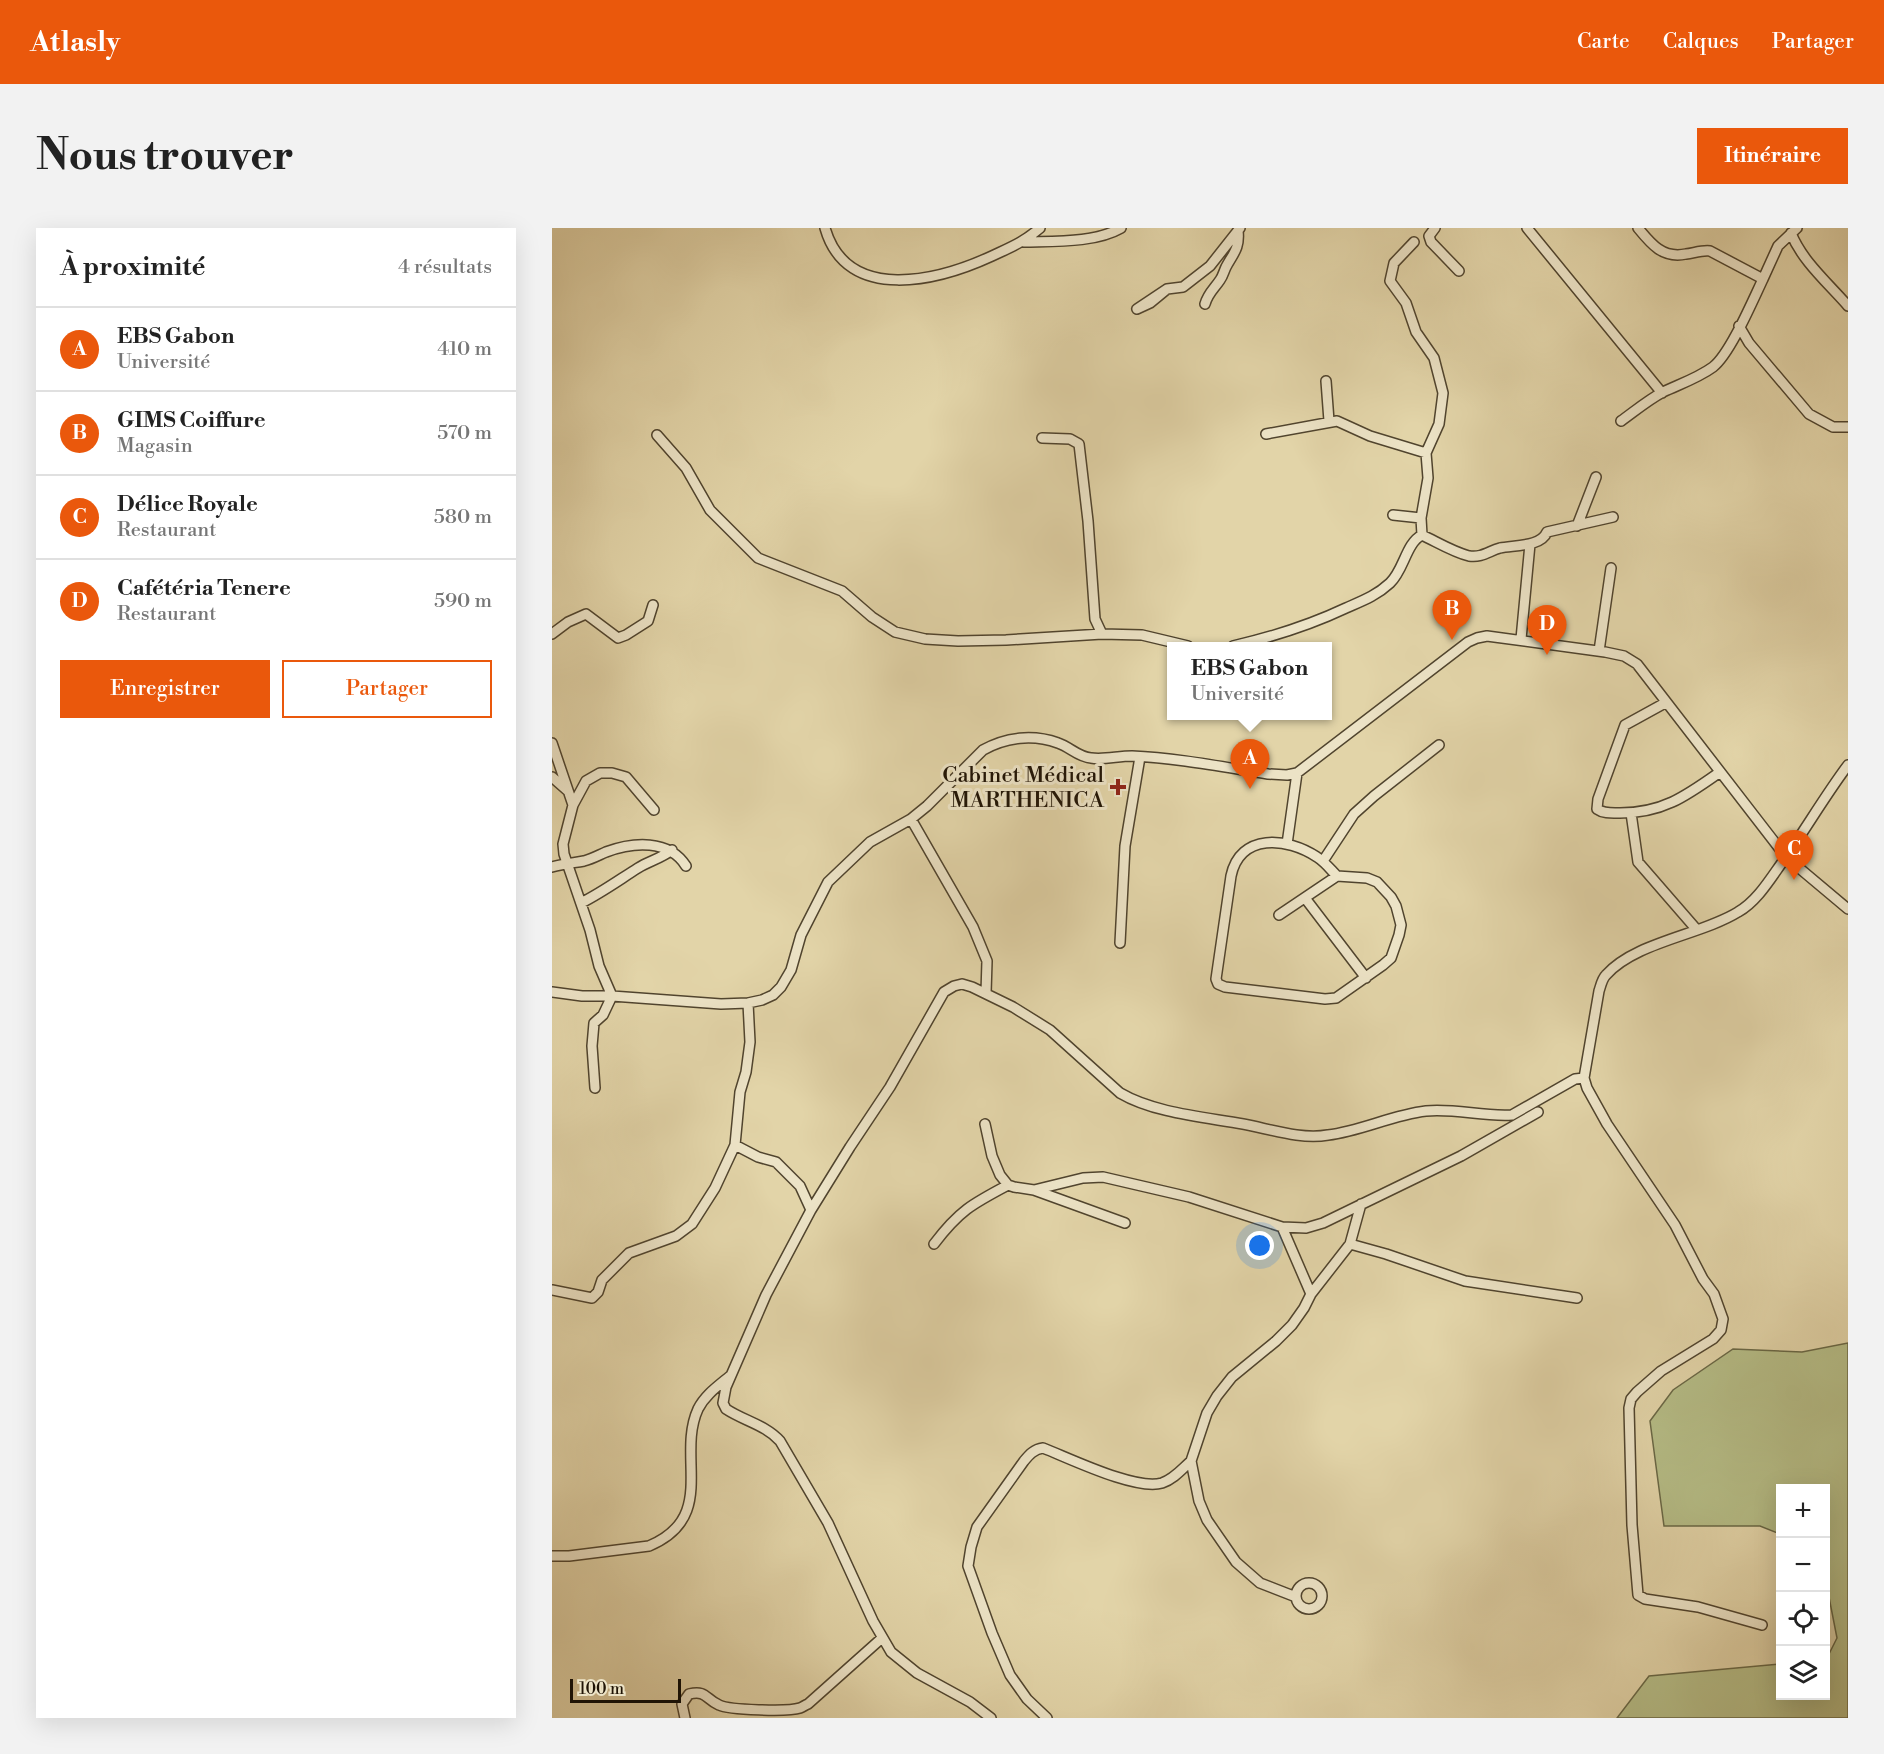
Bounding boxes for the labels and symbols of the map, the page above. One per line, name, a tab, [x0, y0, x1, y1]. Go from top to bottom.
pin: B	[1432, 590, 1472, 640]
pin: D	[1528, 606, 1566, 655]
pin: A	[1230, 740, 1270, 789]
place label: Cabinet Médical MARTHENICA	[942, 762, 1105, 814]
marker: Cabinet Médical MARTHENICA	[1109, 778, 1127, 796]
pin: C	[1774, 830, 1814, 880]
your location	[1245, 1231, 1274, 1260]
scale bar	[570, 1676, 681, 1704]

